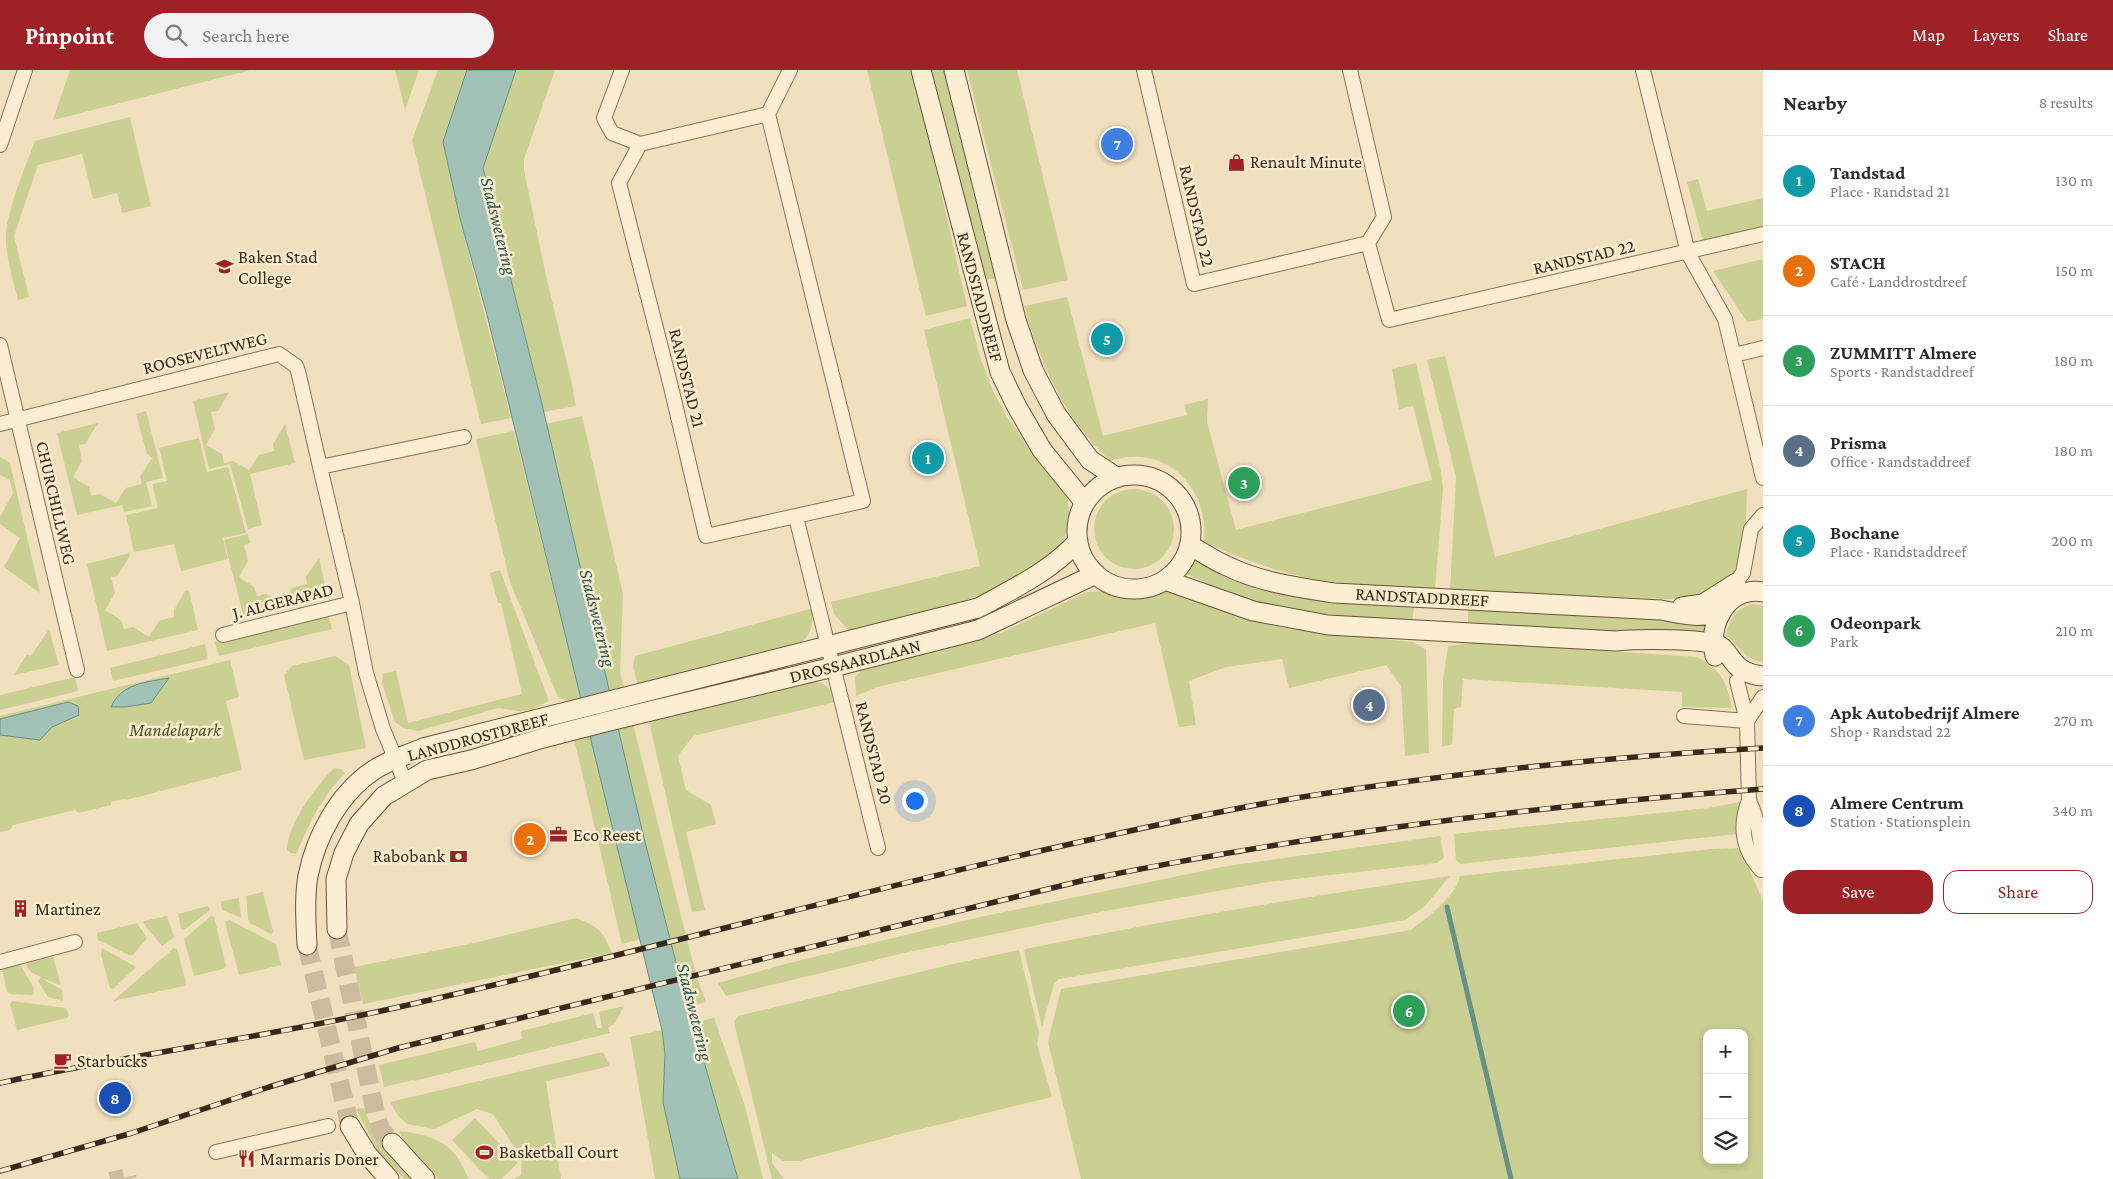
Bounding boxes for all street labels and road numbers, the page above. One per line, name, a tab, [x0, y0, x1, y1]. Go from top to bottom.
street label: RANDSTAD 22	[1176, 163, 1218, 269]
street label: RANDSTADDREEF	[953, 230, 1007, 364]
street label: RANDSTAD 22	[1531, 236, 1637, 278]
street label: RANDSTAD 21	[665, 326, 709, 430]
street label: ROOSEVELTWEG	[141, 328, 269, 378]
street label: CHURCHILLWEG	[32, 439, 80, 567]
street label: J. ALGERAPAD	[228, 579, 336, 624]
street label: RANDSTADDREEF	[1355, 584, 1489, 610]
street label: DROSSAARDLAAN	[787, 635, 923, 687]
street label: RANDSTAD 20	[852, 699, 896, 807]
street label: LANDDROSTDREEF	[405, 708, 551, 765]

